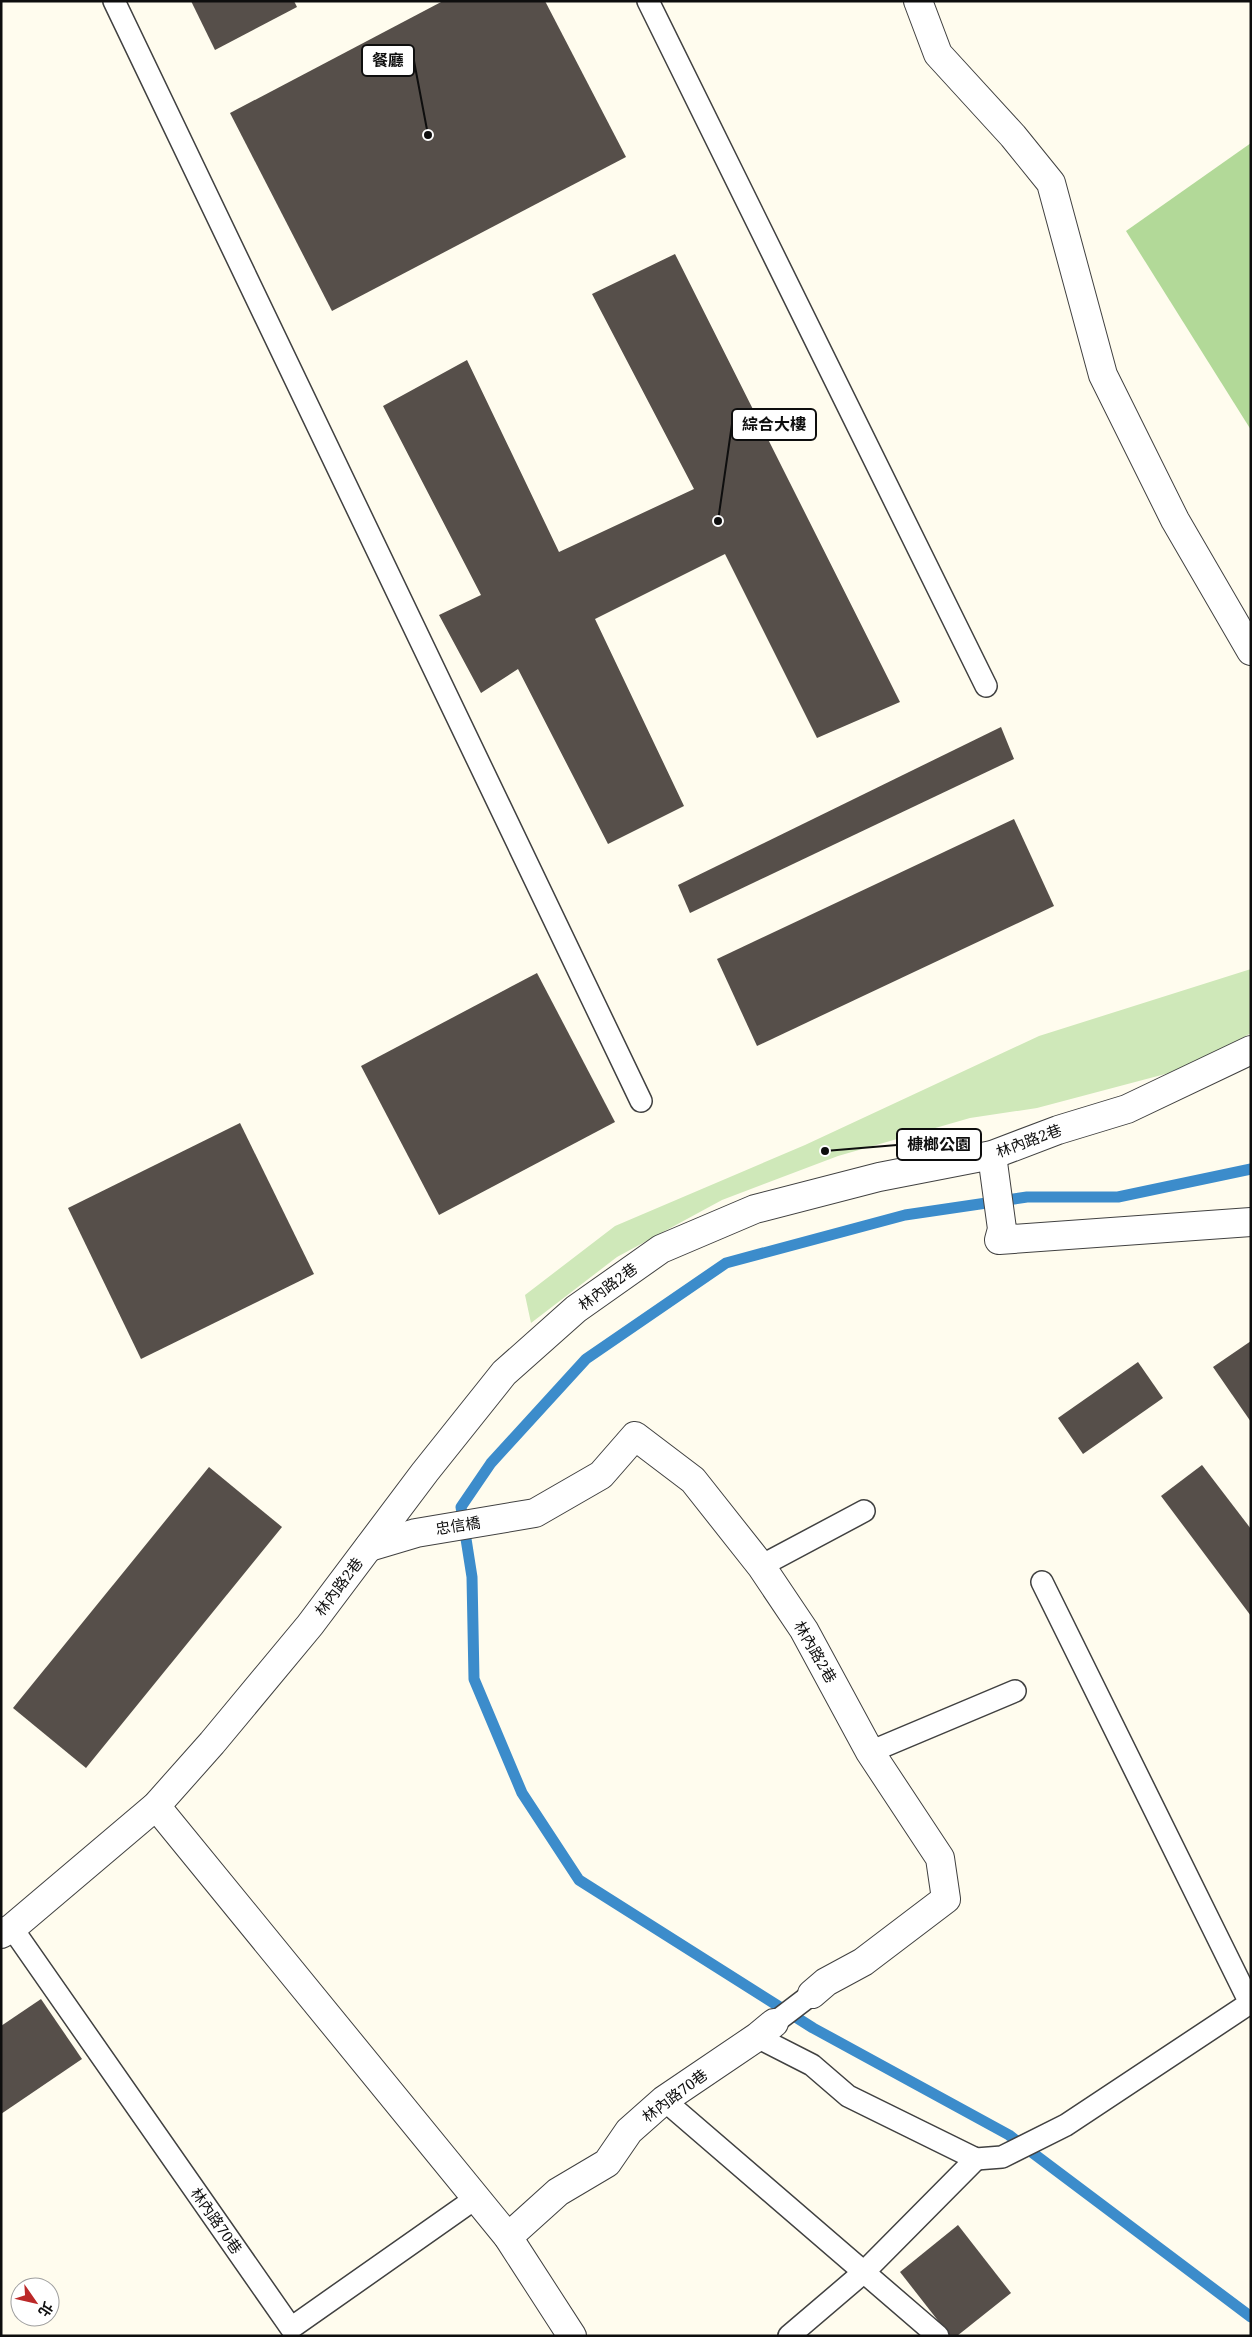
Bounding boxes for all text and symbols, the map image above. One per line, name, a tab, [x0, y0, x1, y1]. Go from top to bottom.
callout: 餐廳	[362, 45, 414, 76]
text: 餐廳	[372, 49, 404, 71]
callout: 綜合大樓	[732, 409, 816, 440]
text: 綜合大樓	[742, 413, 806, 435]
street label: 林內路2巷	[993, 1119, 1064, 1161]
callout: 槺榔公園	[897, 1129, 981, 1160]
text: 槺榔公園	[907, 1133, 971, 1155]
street label: 林內路2巷	[574, 1258, 641, 1314]
street label: 忠信橋	[434, 1512, 482, 1538]
street label: 林內路2巷	[310, 1553, 367, 1620]
street label: 林內路2巷	[790, 1617, 842, 1686]
street label: 林內路70巷	[638, 2064, 711, 2126]
street label: 林內路70巷	[187, 2183, 247, 2258]
north arrow	[10, 2277, 60, 2327]
text: 北	[34, 2298, 58, 2321]

